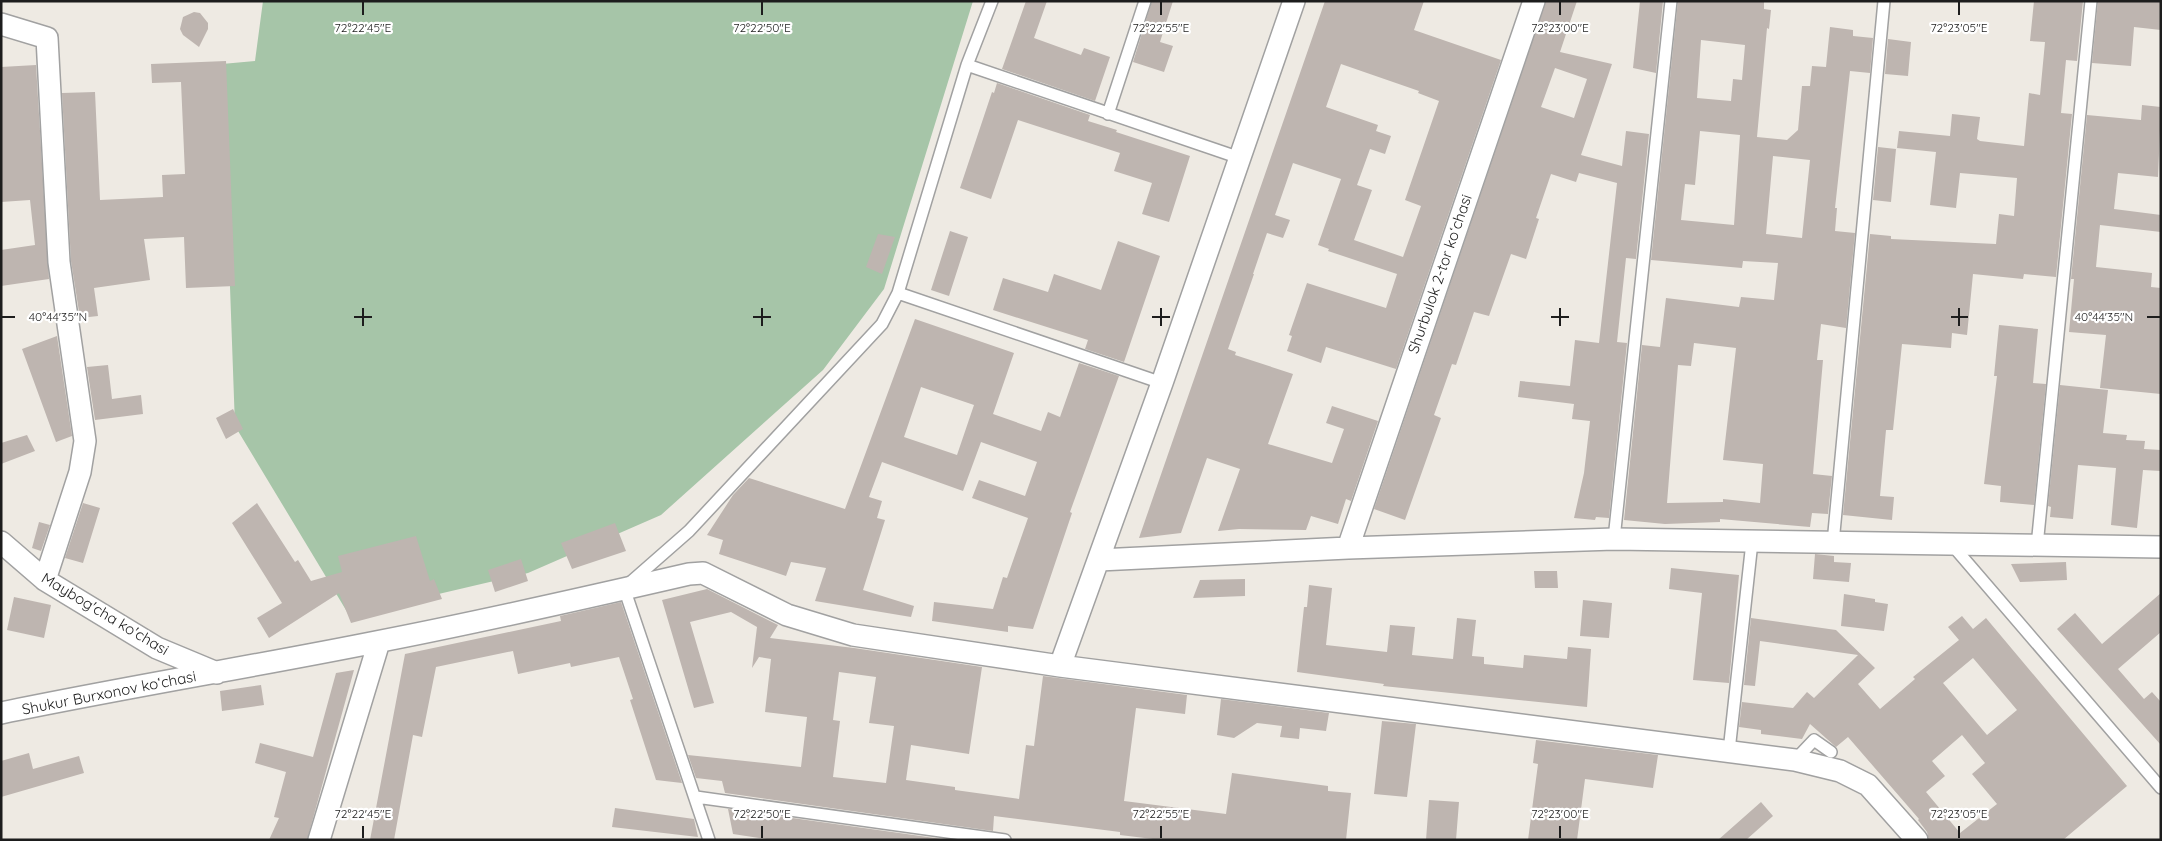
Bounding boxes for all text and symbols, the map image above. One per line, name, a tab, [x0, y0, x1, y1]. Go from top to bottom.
text: 72°22'45"E	[335, 20, 392, 35]
text: 72°22'50"E	[733, 20, 791, 35]
text: 72°22'55"E	[1133, 20, 1190, 35]
text: 72°23'00"E	[1531, 20, 1589, 35]
text: 72°23'05"E	[1930, 20, 1988, 35]
street label: Shurbulok 2-tor ko‘chasi	[1403, 192, 1476, 356]
text: 40°44'35"N	[29, 309, 87, 324]
text: 40°44'35"N	[2075, 309, 2133, 324]
street label: Maybog'cha ko'chasi	[38, 568, 172, 659]
street label: Shukur Burxonov koʻchasi	[20, 666, 198, 719]
text: 72°22'45"E	[335, 806, 392, 821]
text: 72°22'50"E	[733, 806, 791, 821]
text: 72°22'55"E	[1133, 806, 1190, 821]
text: 72°23'00"E	[1531, 806, 1589, 821]
text: 72°23'05"E	[1930, 806, 1988, 821]

